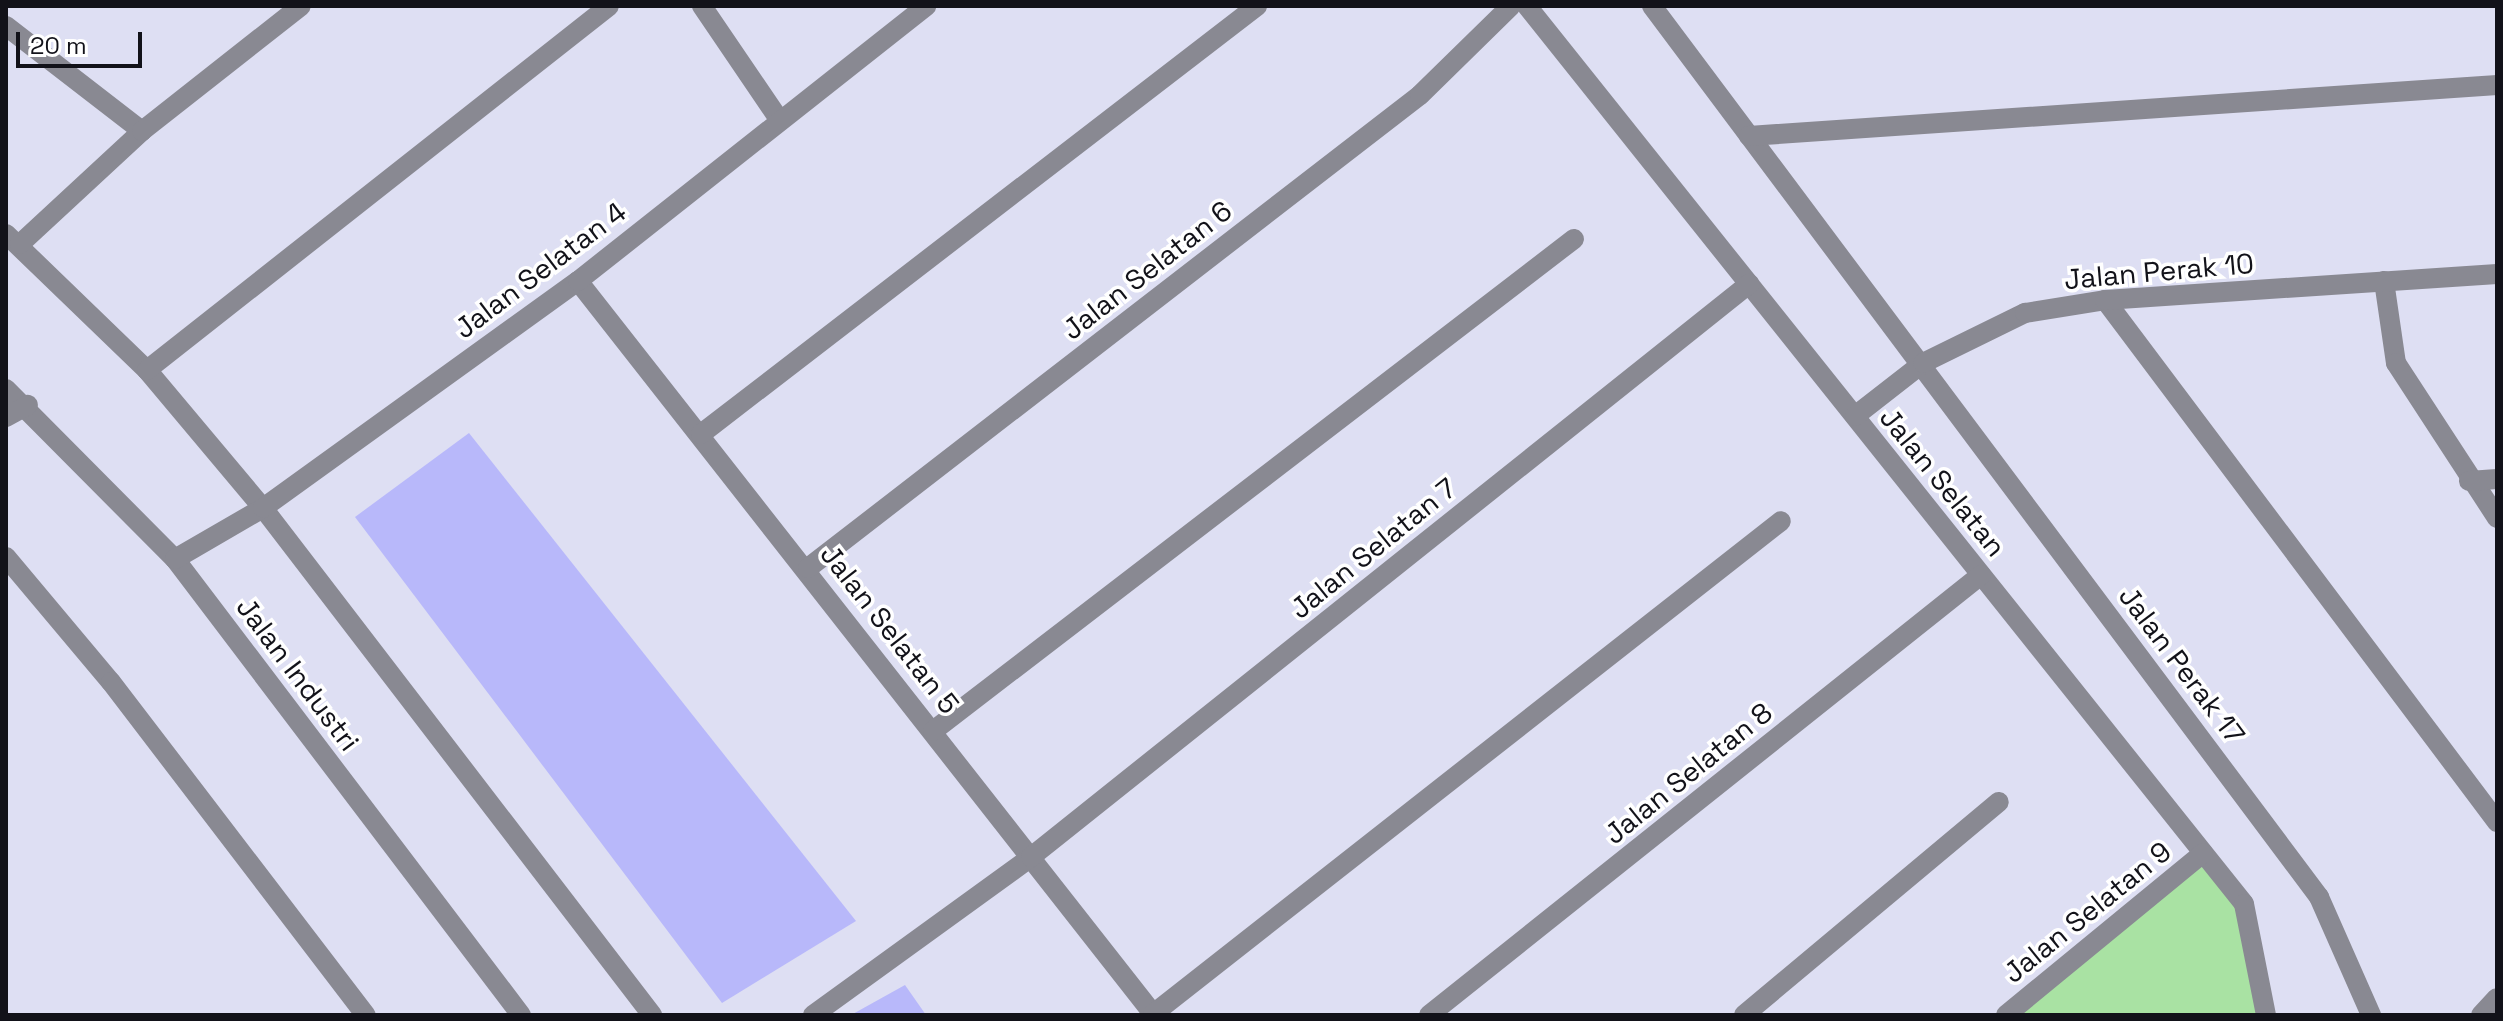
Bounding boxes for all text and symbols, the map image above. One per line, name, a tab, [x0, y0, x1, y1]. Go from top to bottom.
scale bar	[20, 16, 146, 66]
text: 20 m	[30, 30, 87, 61]
street label: Jalan Selatan 6	[1056, 193, 1238, 347]
street label: Jalan Selatan 4	[448, 195, 632, 345]
street label: Jalan Perak 10	[2063, 246, 2255, 296]
street label: Jalan Selatan	[1873, 401, 2013, 563]
street label: Jalan Selatan 7	[1283, 471, 1463, 625]
street label: Jalan Selatan 5	[814, 538, 966, 720]
street label: Jalan Perak 17	[2112, 580, 2252, 750]
street label: Jalan Industri	[229, 591, 367, 757]
street label: Jalan Selatan 8	[1597, 695, 1779, 851]
street label: Jalan Selatan 9	[1997, 834, 2177, 990]

